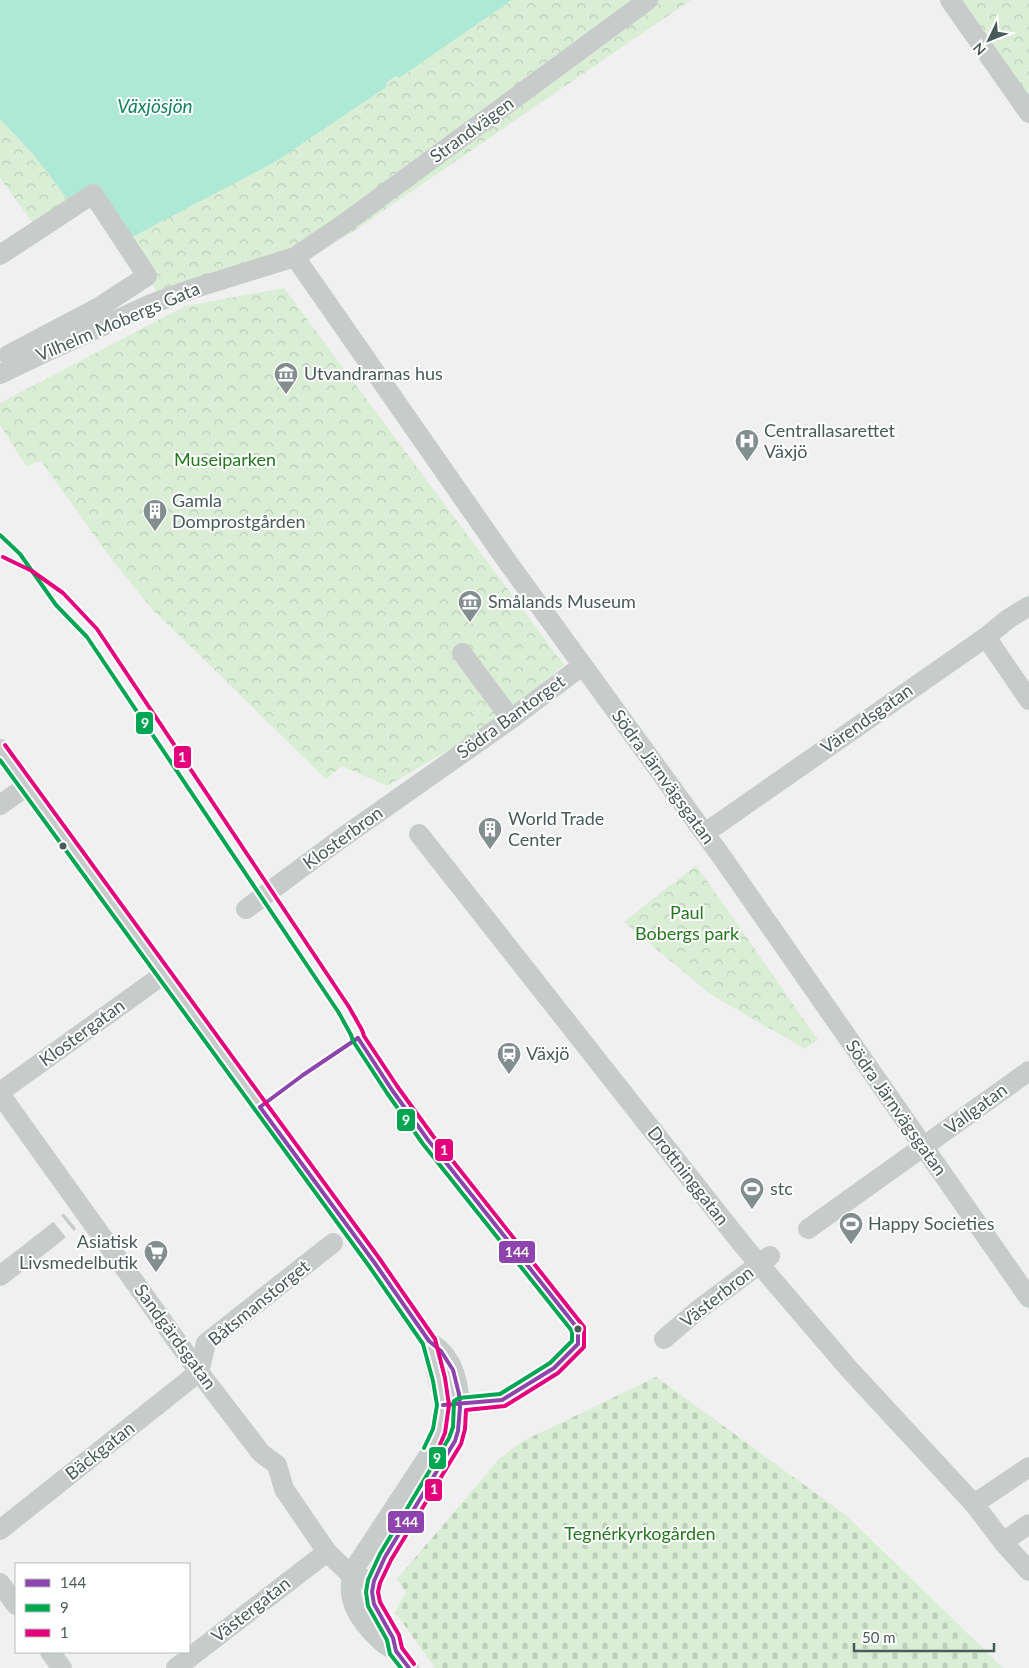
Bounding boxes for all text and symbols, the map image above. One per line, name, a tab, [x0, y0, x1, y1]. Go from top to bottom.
north arrow	[964, 15, 1014, 65]
text: N	[969, 39, 989, 59]
street label: Strandvägen	[425, 91, 518, 167]
water label: Växjösjön	[117, 94, 193, 117]
street label: Vilhelm Mobergs Gata	[32, 277, 203, 366]
museum icon: Utvandrarnas hus	[273, 361, 299, 395]
place label: Utvandrarnas hus	[304, 362, 443, 384]
place label: Centrallasarettet Växjö	[764, 419, 896, 462]
hospital icon: Centrallasarettet Växjö	[734, 428, 760, 462]
park label: Museiparken	[174, 448, 276, 470]
place label: Gamla Domprostgården	[172, 489, 305, 532]
building icon: Gamla Domprostgården	[142, 498, 168, 532]
museum icon: Smålands Museum	[457, 589, 483, 623]
place label: Smålands Museum	[488, 590, 636, 612]
street label: Södra Bantorget	[452, 669, 569, 763]
street label: Värendsgatan	[816, 678, 917, 758]
street label: Södra Järnvägsgatan	[608, 705, 720, 848]
line badge: 9	[135, 711, 154, 735]
text: 9	[141, 714, 149, 731]
line badge: 1	[173, 745, 192, 769]
text: 1	[178, 748, 186, 765]
street label: Klosterbron	[298, 801, 387, 873]
place label: World Trade Center	[508, 807, 604, 850]
building icon: World Trade Center	[477, 816, 503, 850]
unlabelled marker	[58, 841, 68, 851]
park label: Paul Bobergs park	[635, 901, 740, 944]
street label: Klostergatan	[34, 994, 128, 1071]
street label: Södra Järnvägsgatan	[842, 1035, 952, 1180]
station icon: Växjö	[496, 1041, 522, 1075]
place label: Växjö	[526, 1042, 569, 1064]
street label: Vallgatan	[940, 1078, 1011, 1138]
line badge: 9	[396, 1108, 416, 1132]
text: 9	[402, 1111, 410, 1128]
street label: Drottninggatan	[643, 1122, 734, 1229]
line badge: 1	[434, 1138, 454, 1162]
text: 1	[440, 1141, 448, 1158]
sports icon: stc	[739, 1176, 765, 1210]
place label: stc	[770, 1177, 793, 1199]
sports icon: Happy Societies	[838, 1211, 864, 1245]
place label: Happy Societies	[868, 1212, 995, 1234]
place label: Asiatisk Livsmedelbutik	[19, 1230, 139, 1273]
supermarket icon: Asiatisk Livsmedelbutik	[143, 1239, 169, 1273]
line badge: 144	[498, 1240, 536, 1264]
text: 144	[505, 1243, 529, 1260]
street label: Båtsmanstorget	[203, 1254, 314, 1350]
street label: Västerbron	[675, 1261, 757, 1332]
street label: Sandgärdsgatan	[130, 1280, 221, 1393]
unlabelled marker	[573, 1324, 583, 1334]
street label: Bäckgatan	[60, 1416, 138, 1484]
line badge: 9	[428, 1446, 447, 1470]
text: 9	[433, 1449, 441, 1466]
line badge: 1	[424, 1478, 443, 1502]
text: 1	[430, 1480, 438, 1497]
line badge: 144	[387, 1510, 425, 1534]
text: 144	[394, 1513, 418, 1530]
park label: Tegnérkyrkogården	[564, 1522, 716, 1544]
legend	[15, 1563, 190, 1653]
street label: Västergatan	[207, 1572, 294, 1647]
text: 144	[60, 1573, 86, 1591]
text: 9	[60, 1598, 69, 1616]
scale bar	[854, 1620, 994, 1652]
text: 1	[60, 1623, 69, 1641]
text: 50 m	[862, 1628, 896, 1646]

